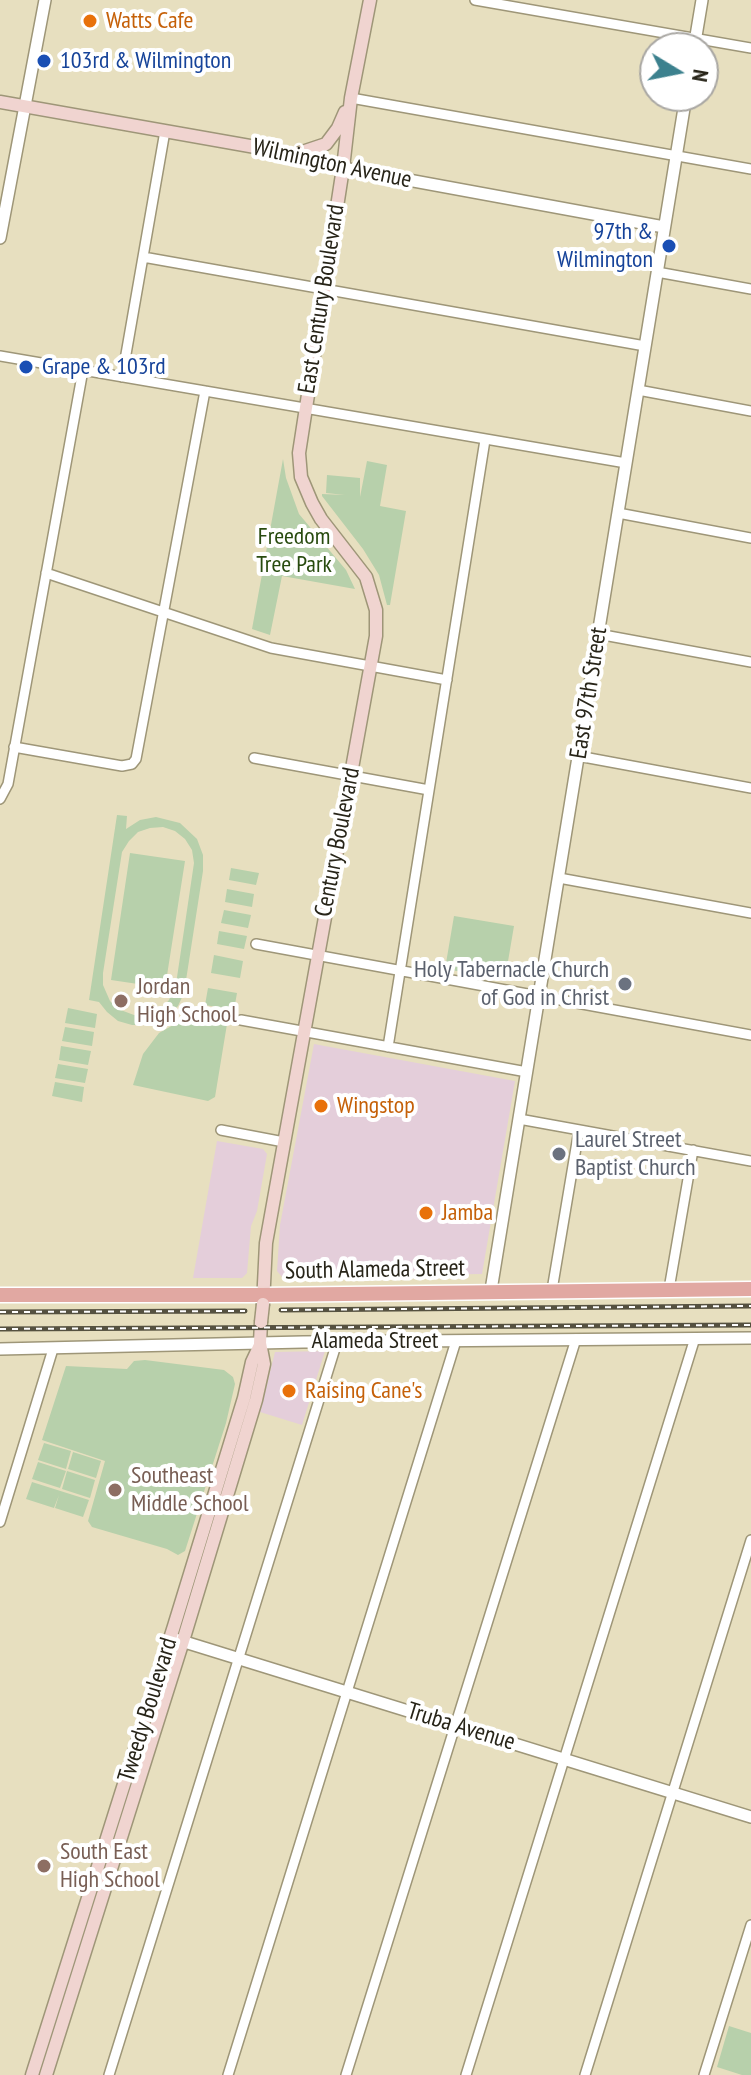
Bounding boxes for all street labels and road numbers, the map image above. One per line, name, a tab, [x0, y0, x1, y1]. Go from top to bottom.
street label: Wilmington Avenue	[250, 133, 414, 195]
street label: East Century Boulevard	[293, 202, 351, 396]
street label: East 97th Street	[564, 625, 614, 761]
street label: Century Boulevard	[309, 765, 367, 919]
street label: South Alameda Street	[285, 1254, 465, 1286]
street label: Alameda Street	[312, 1327, 438, 1355]
street label: Tweedy Boulevard	[112, 1634, 184, 1786]
street label: Truba Avenue	[403, 1697, 519, 1757]

